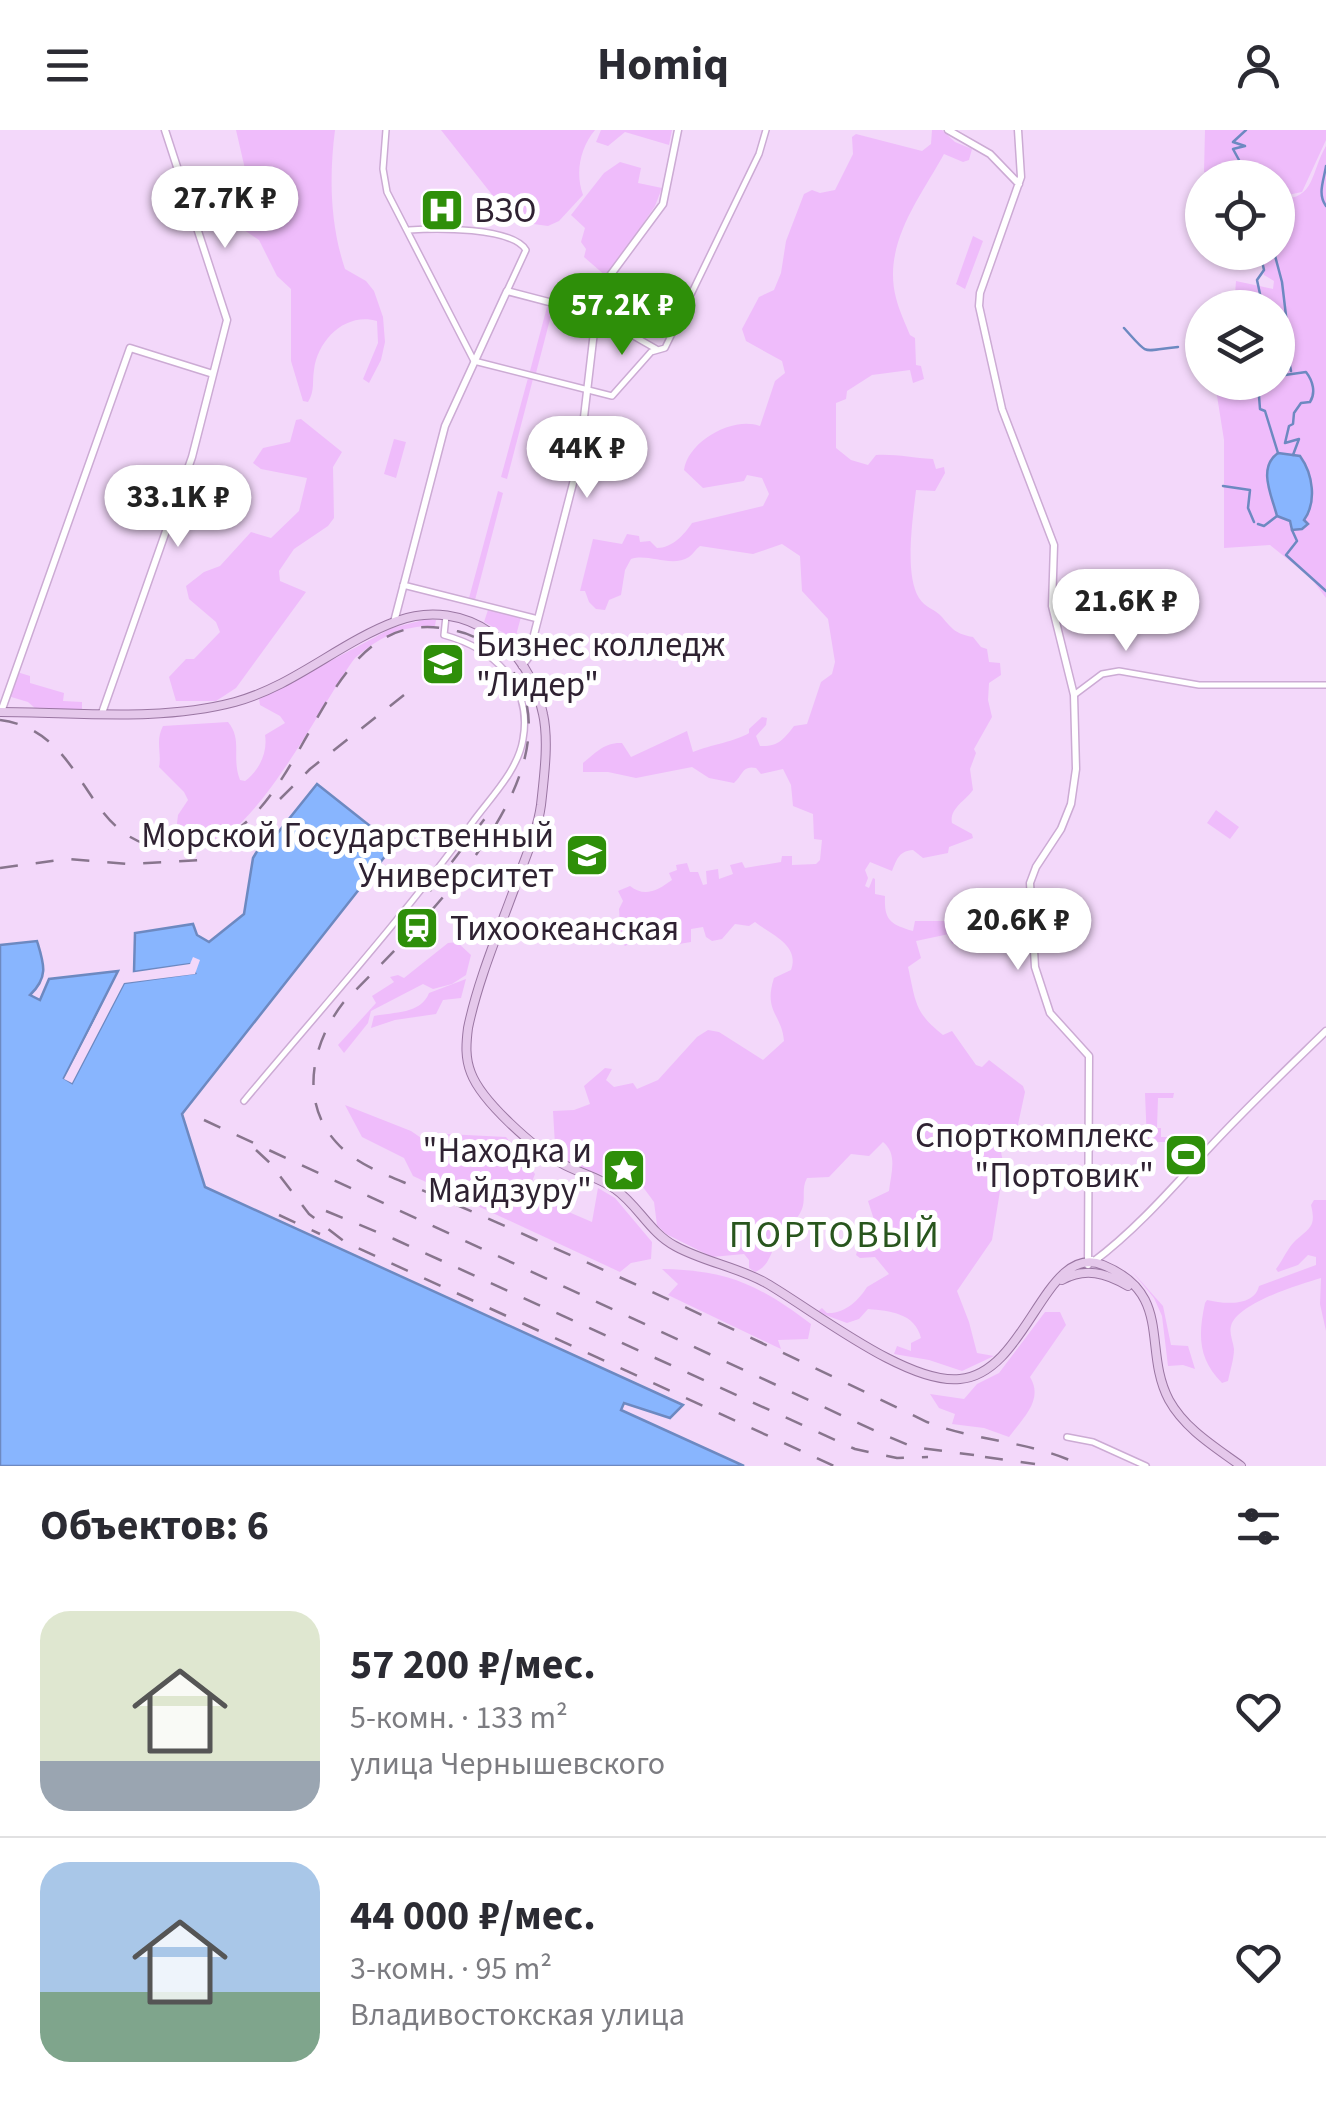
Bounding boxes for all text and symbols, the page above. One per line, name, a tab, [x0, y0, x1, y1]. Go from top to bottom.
text: Homiq	[597, 33, 729, 97]
icon: menu	[40, 38, 95, 93]
icon: person	[1231, 38, 1286, 93]
map controls	[1185, 160, 1295, 400]
button: locate	[1185, 160, 1295, 270]
pin: 27.7K ₽	[133, 166, 317, 251]
text: 27.7K ₽	[173, 175, 277, 221]
place label: ВЗО	[474, 186, 536, 236]
hospital icon: ВЗО	[419, 187, 465, 233]
pin: 57.2K ₽	[530, 273, 714, 358]
text: 57.2K ₽	[570, 282, 674, 328]
button: layers	[1185, 290, 1295, 400]
pin: 44K ₽	[517, 416, 657, 501]
text: 44K ₽	[549, 425, 625, 471]
pin: 33.1K ₽	[86, 465, 270, 550]
text: 33.1K ₽	[126, 474, 230, 520]
pin: 21.6K ₽	[1034, 569, 1218, 654]
text: 21.6K ₽	[1074, 578, 1178, 624]
place label: Бизнес колледж "Лидер"	[476, 620, 725, 710]
school or university icon: Бизнес колледж "Лидер"	[420, 641, 466, 687]
place label: Морской Государственный Университет	[141, 811, 554, 901]
school or university icon: Морской Государственный Университет	[564, 832, 610, 878]
pin: 20.6K ₽	[926, 888, 1110, 973]
text: 20.6K ₽	[966, 897, 1070, 943]
place label: Тихоокеанская	[450, 904, 679, 954]
station icon: Тихоокеанская	[394, 905, 440, 951]
place label: Спорткомплекс "Портовик"	[915, 1111, 1154, 1201]
place label: "Находка и Майдзуру"	[423, 1126, 592, 1216]
sports icon: Спорткомплекс "Портовик"	[1163, 1132, 1209, 1178]
place icon: "Находка и Майдзуру"	[601, 1147, 647, 1193]
district label: ПОРТОВЫЙ	[729, 1208, 941, 1262]
text: Объектов: 6	[40, 1496, 269, 1556]
icon: filters	[1231, 1499, 1286, 1554]
text: 57 200 ₽/мес.	[350, 1635, 596, 1695]
icon: home	[120, 1651, 240, 1771]
icon: heart	[1231, 1684, 1286, 1739]
text: 5-комн. · 133 m²	[350, 1695, 568, 1741]
text: улица Чернышевского	[350, 1741, 665, 1787]
text: 44 000 ₽/мес.	[350, 1886, 596, 1946]
icon: home	[120, 1902, 240, 2022]
icon: heart	[1231, 1935, 1286, 1990]
text: 3-комн. · 95 m²	[350, 1946, 552, 1992]
text: Владивостокская улица	[350, 1992, 685, 2038]

